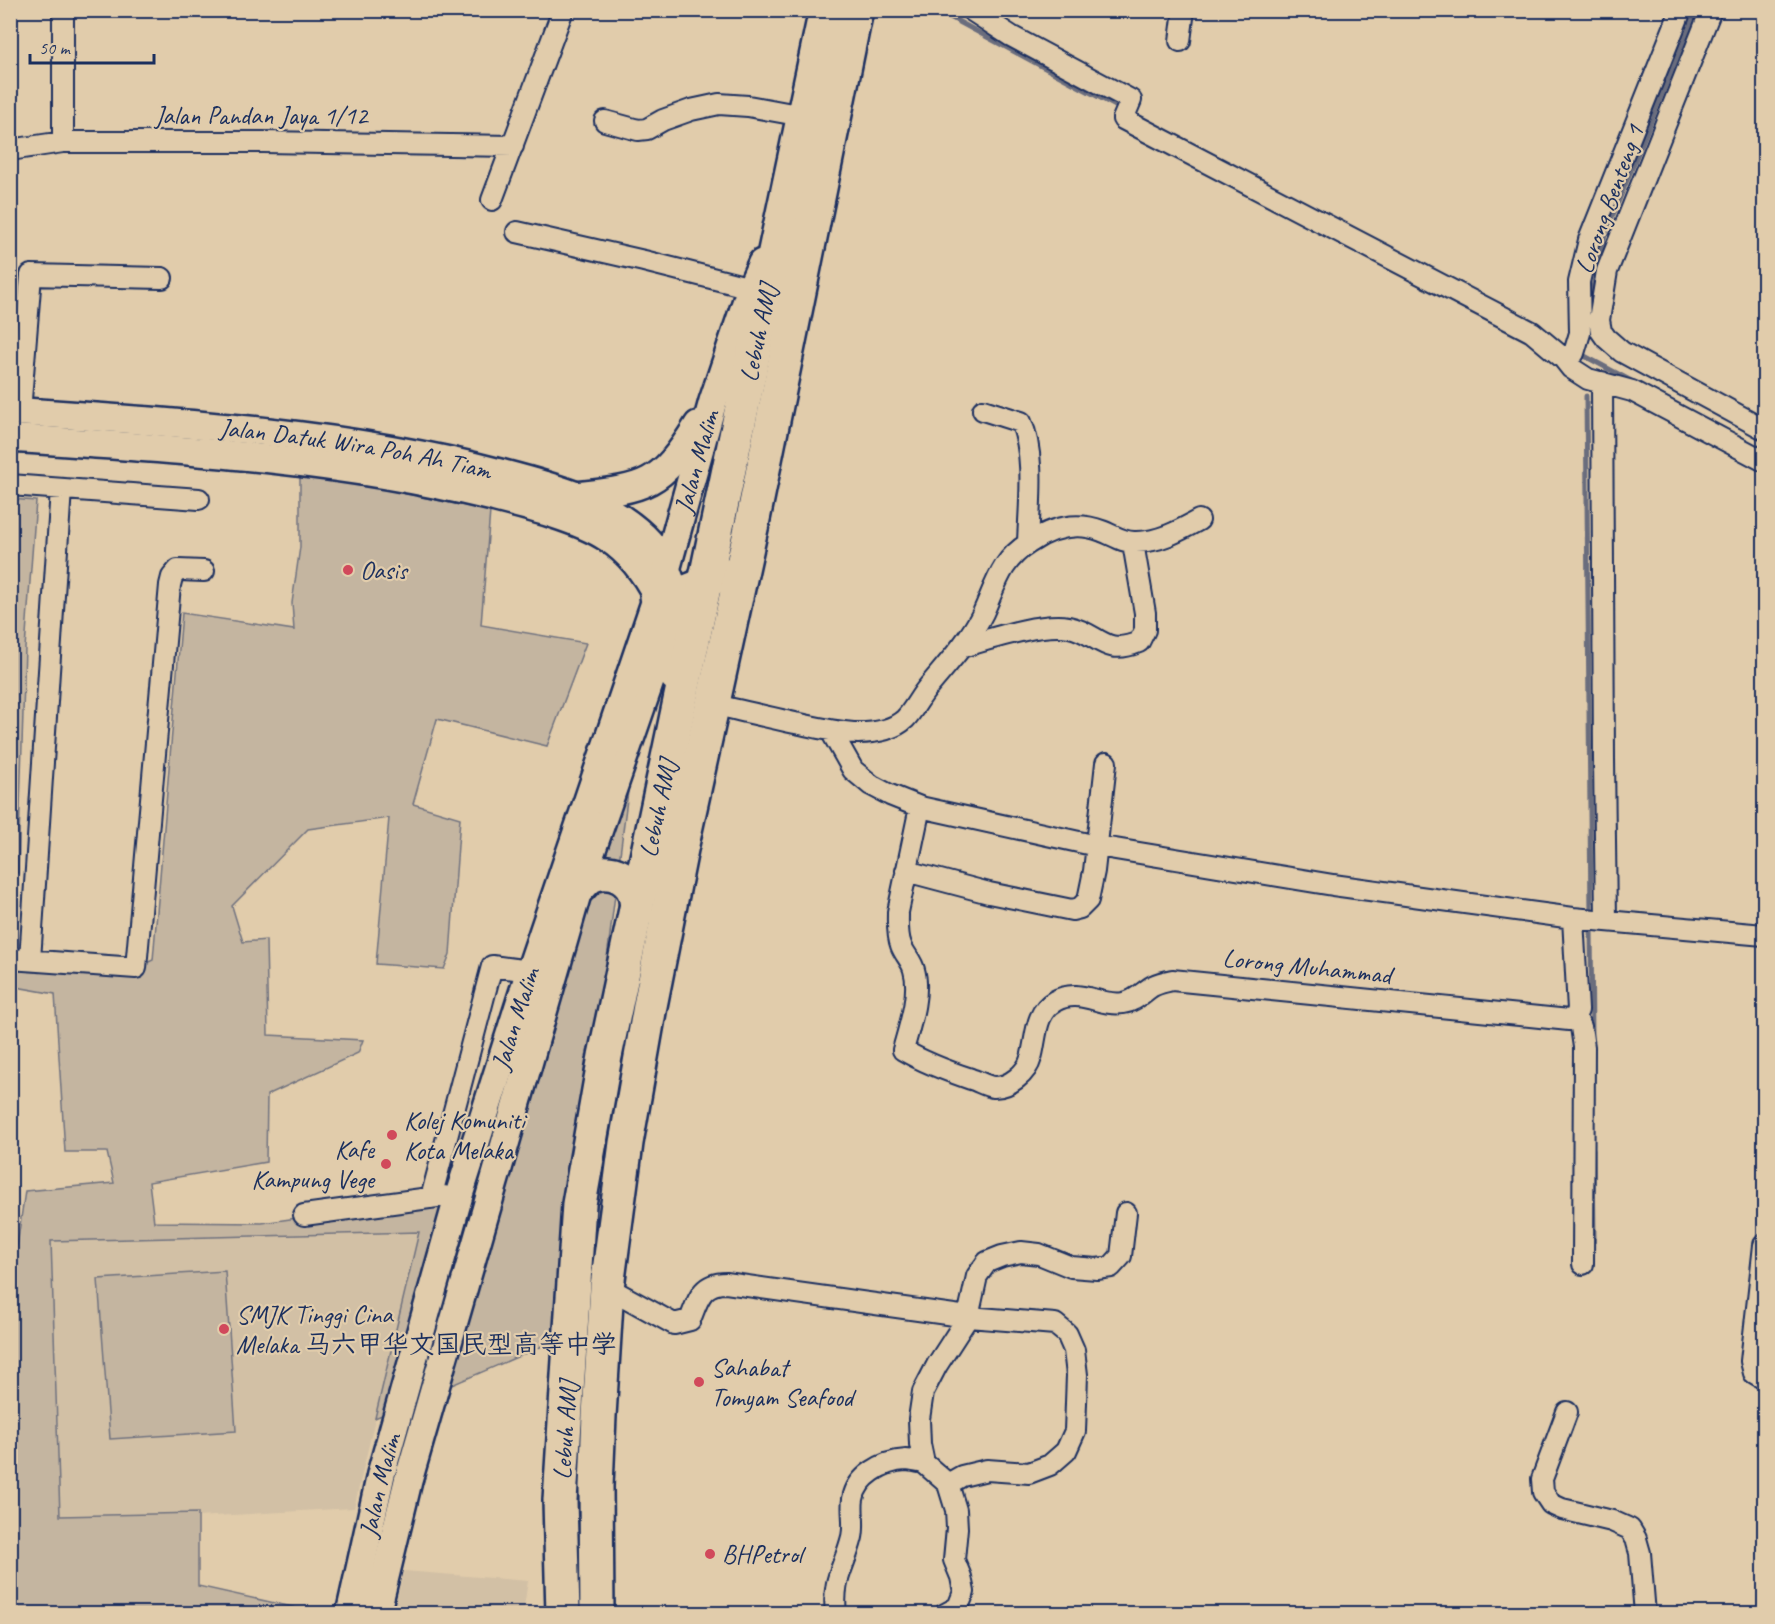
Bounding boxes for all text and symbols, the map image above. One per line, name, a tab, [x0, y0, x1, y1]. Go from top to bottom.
scale bar	[30, 27, 154, 65]
text: 50 m	[39, 37, 72, 59]
street label: Jalan Pandan Jaya 1/12	[153, 99, 370, 132]
street label: Lorong Benteng 1	[1567, 119, 1652, 278]
street label: Lebuh AMJ	[732, 277, 785, 385]
street label: Jalan Malim	[666, 404, 727, 519]
street label: Jalan Datuk Wira Poh Ah Tiam	[216, 411, 497, 488]
place label: Oasis	[360, 554, 409, 587]
marker: Oasis	[341, 563, 355, 577]
street label: Lebuh AMJ	[631, 753, 685, 860]
street label: Lorong Muhammad	[1221, 941, 1396, 992]
street label: Jalan Malim	[483, 961, 548, 1076]
place label: Kolej Komuniti Kota Melaka	[404, 1104, 528, 1167]
marker: Kolej Komuniti Kota Melaka	[385, 1128, 399, 1142]
place label: Kafe Kampung Vege	[251, 1133, 377, 1196]
marker: Kafe Kampung Vege	[379, 1157, 393, 1171]
place label: SMJK Tinggi Cina Melaka 马六甲华文国民型高等中学	[236, 1298, 617, 1361]
marker: SMJK Tinggi Cina Melaka 马六甲华文国民型高等中学	[217, 1322, 231, 1336]
place label: Sahabat Tomyam Seafood	[711, 1351, 857, 1414]
marker: Sahabat Tomyam Seafood	[692, 1375, 706, 1389]
street label: Lebuh AMJ	[545, 1376, 585, 1480]
street label: Jalan Malim	[351, 1428, 409, 1542]
place label: BHPetrol	[722, 1538, 807, 1571]
marker: BHPetrol	[703, 1547, 717, 1561]

